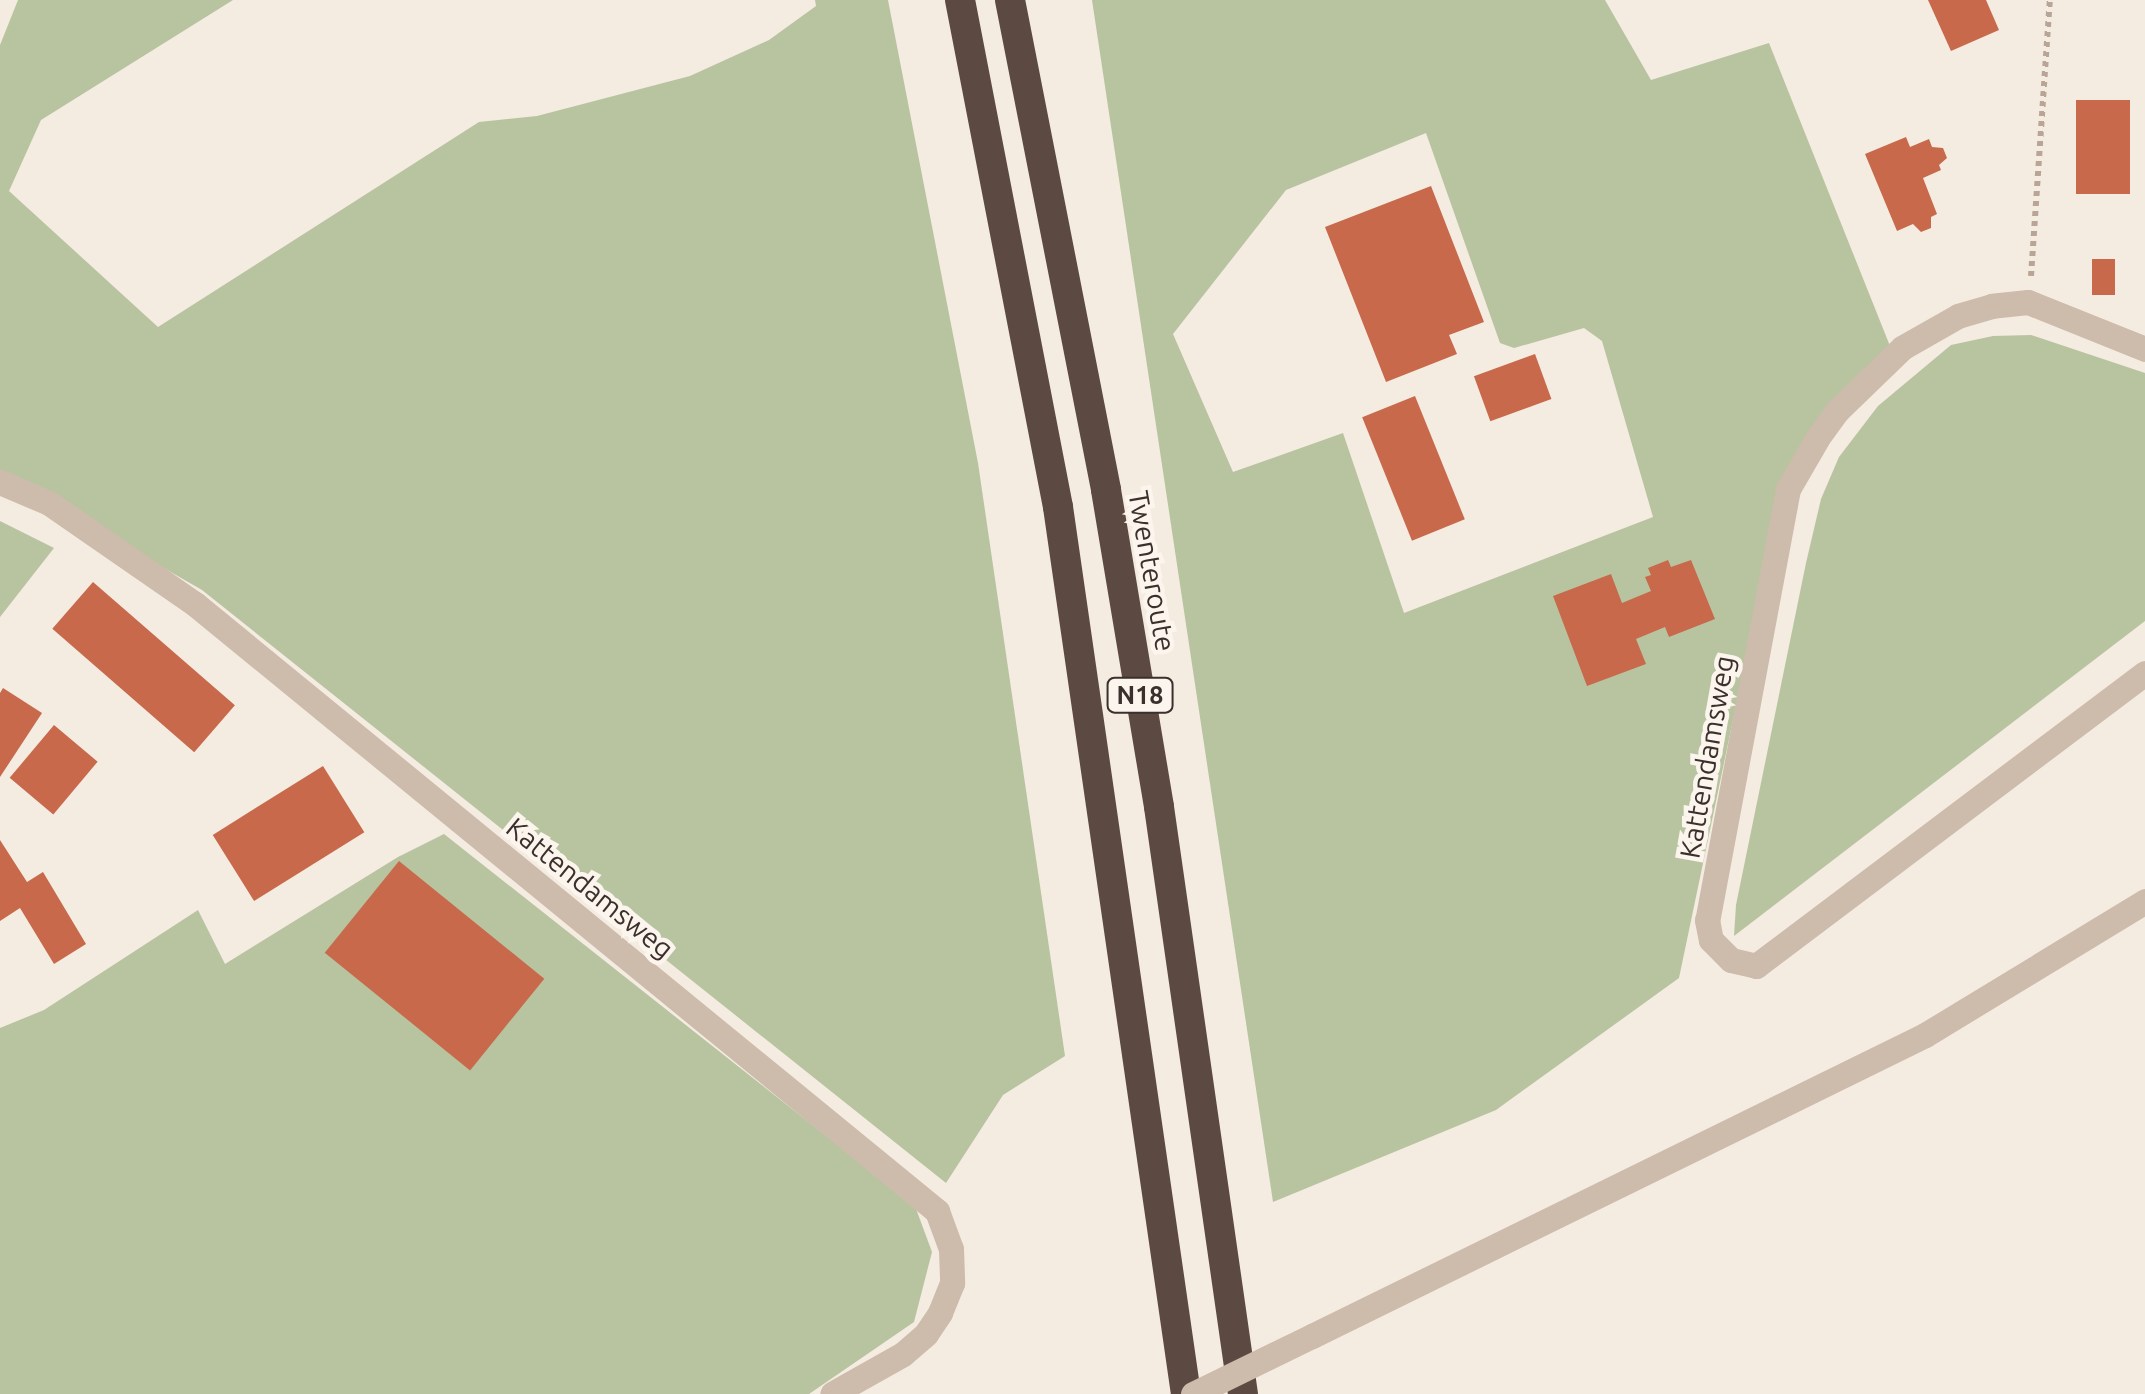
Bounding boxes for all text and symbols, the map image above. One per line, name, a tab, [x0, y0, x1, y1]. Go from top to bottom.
street label: Twenteroute	[1121, 488, 1183, 654]
street label: Kattendamsweg	[1673, 653, 1741, 861]
road number: N18	[1105, 675, 1175, 715]
street label: Kattendamsweg	[500, 810, 680, 966]

